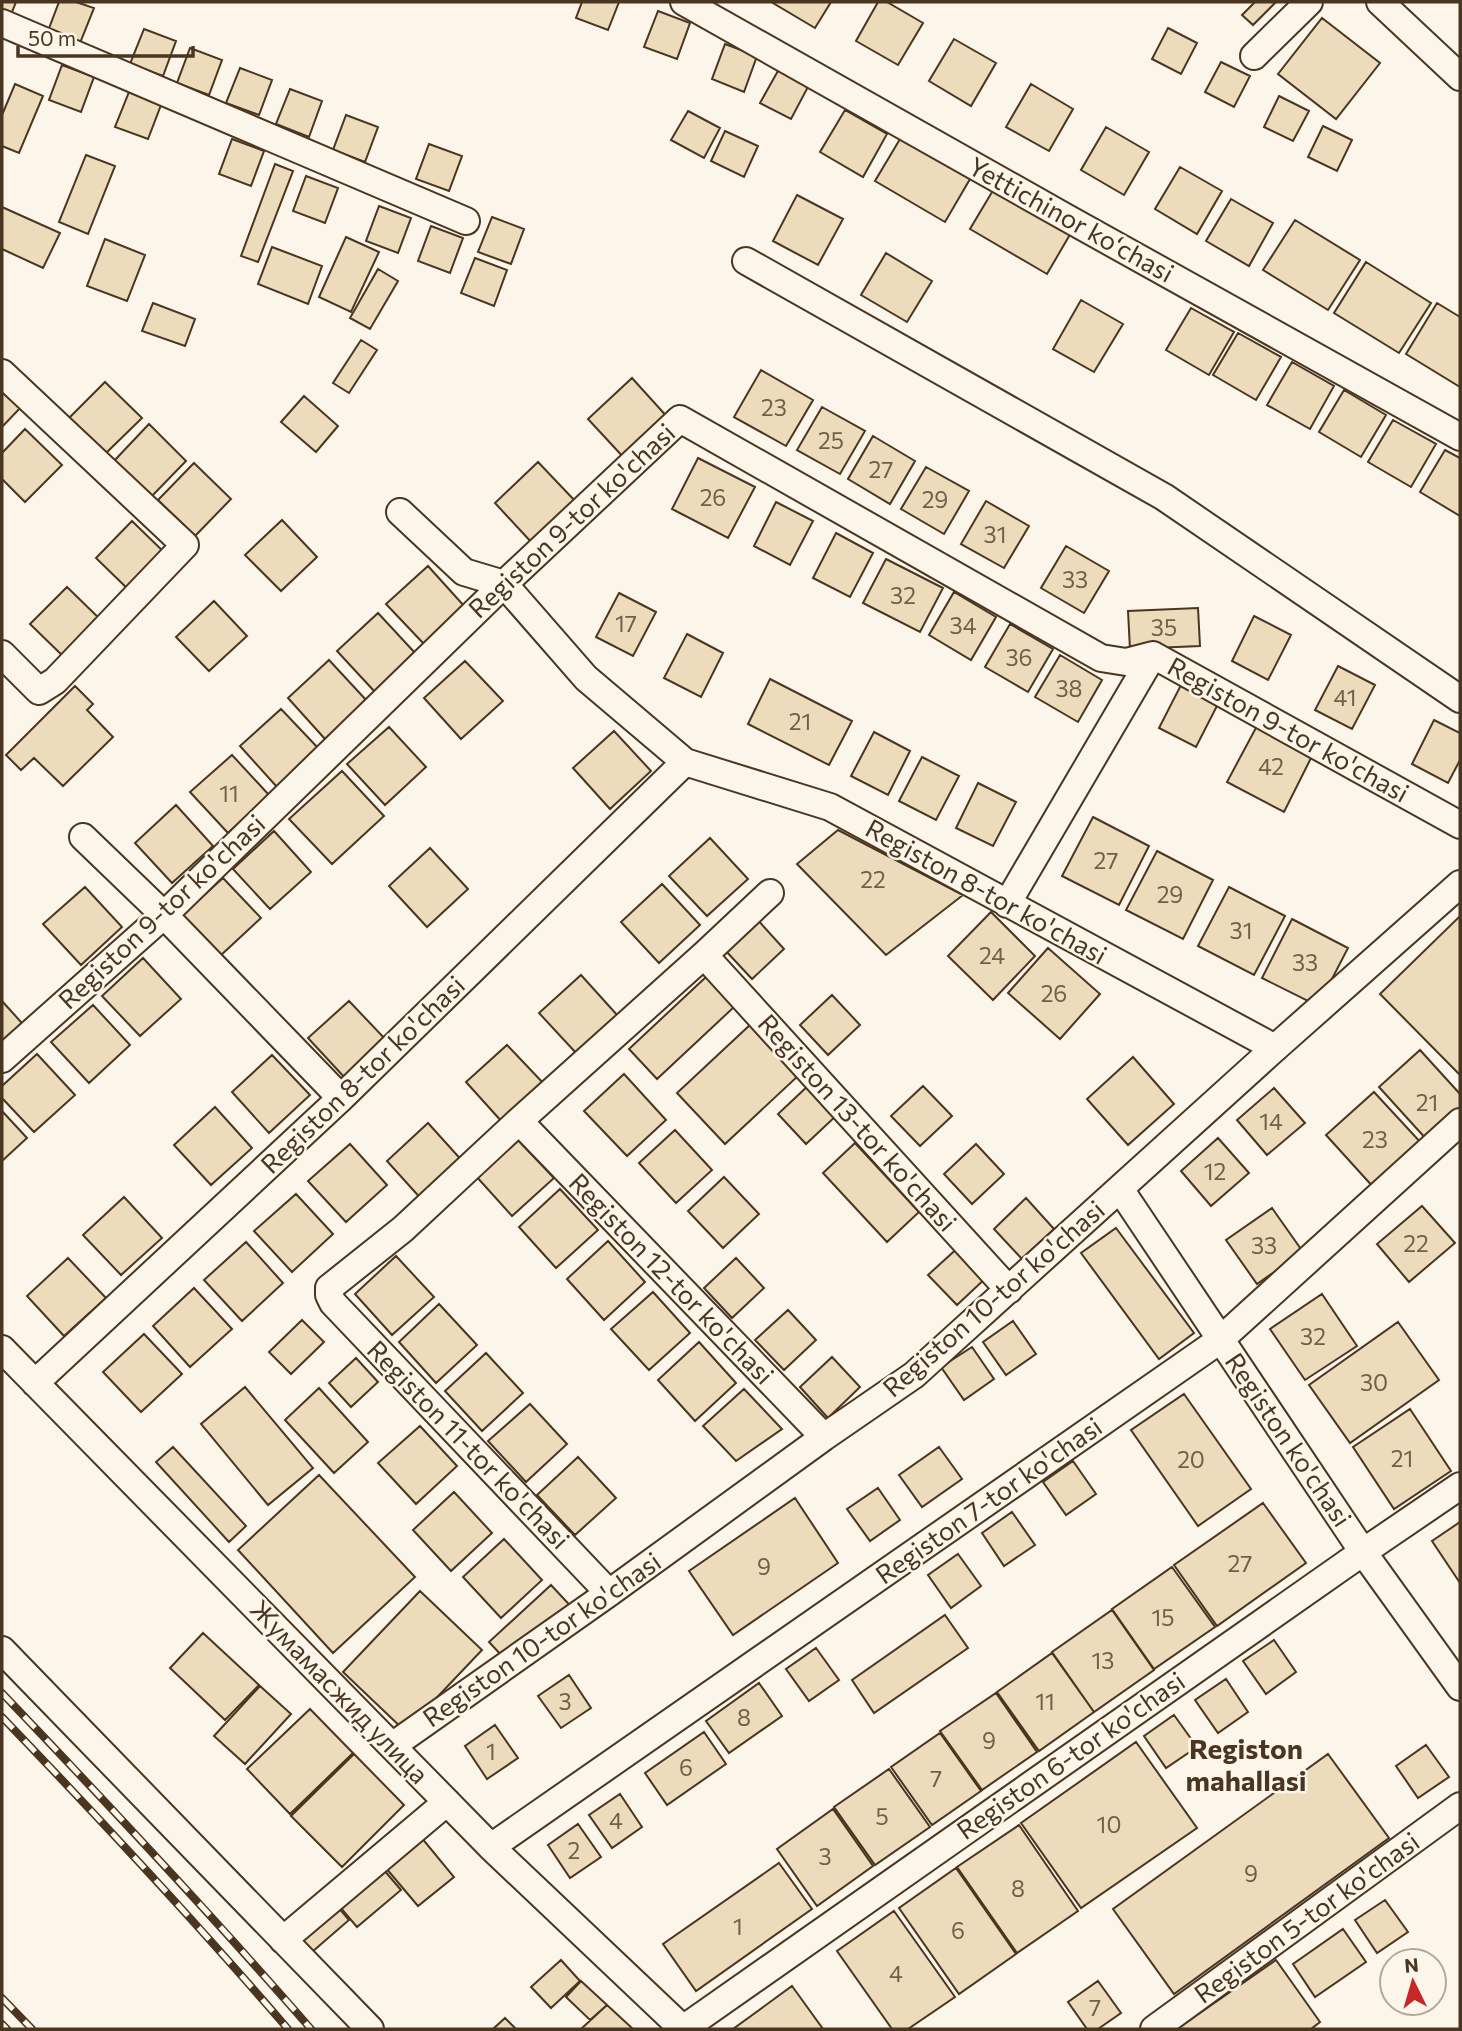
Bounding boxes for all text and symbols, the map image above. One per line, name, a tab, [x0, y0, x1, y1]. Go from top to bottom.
scale bar	[18, 14, 192, 58]
text: 50 m	[28, 25, 76, 50]
street label: Yettichinor ko‘chasi	[964, 149, 1180, 288]
house number: 23	[761, 393, 787, 421]
street label: Registon 9-tor ko'chasi	[461, 416, 681, 624]
house number: 25	[818, 426, 844, 454]
house number: 27	[869, 455, 893, 483]
house number: 26	[700, 483, 726, 511]
house number: 29	[922, 485, 948, 513]
house number: 31	[984, 520, 1006, 548]
house number: 33	[1062, 565, 1088, 593]
house number: 32	[890, 581, 916, 609]
house number: 17	[615, 609, 637, 637]
house number: 34	[950, 611, 977, 639]
house number: 35	[1151, 613, 1177, 641]
house number: 36	[1005, 643, 1033, 671]
street label: Registon 9-tor ko'chasi	[1163, 649, 1415, 808]
house number: 38	[1055, 674, 1083, 702]
house number: 41	[1334, 683, 1356, 711]
house number: 21	[789, 707, 811, 735]
house number: 42	[1258, 752, 1284, 780]
house number: 11	[219, 779, 239, 807]
street label: Registon 9-tor ko'chasi	[51, 807, 271, 1015]
street label: Registon 8-tor ko'chasi	[861, 811, 1113, 970]
house number: 27	[1094, 846, 1118, 874]
house number: 22	[860, 865, 886, 893]
house number: 29	[1157, 880, 1183, 908]
house number: 31	[1230, 916, 1252, 944]
house number: 24	[979, 941, 1005, 969]
house number: 33	[1292, 948, 1318, 976]
street label: Registon 8-tor ko'chasi	[254, 969, 470, 1179]
house number: 26	[1041, 979, 1067, 1007]
street label: Registon 13-tor ko'chasi	[753, 1007, 964, 1237]
house number: 21	[1416, 1088, 1438, 1116]
house number: 14	[1259, 1107, 1283, 1135]
house number: 23	[1362, 1125, 1388, 1153]
house number: 12	[1204, 1157, 1226, 1185]
street label: Registon 12-tor ko'chasi	[563, 1166, 781, 1390]
street label: Registon 10-tor ko'chasi	[876, 1193, 1110, 1402]
house number: 22	[1403, 1229, 1429, 1257]
house number: 33	[1251, 1231, 1277, 1259]
house number: 32	[1300, 1322, 1326, 1350]
street label: Registon 11-tor ko'chasi	[362, 1333, 577, 1555]
street label: Registon ko'chasi	[1220, 1346, 1359, 1532]
house number: 30	[1360, 1368, 1388, 1396]
street label: Registon 7-tor ko'chasi	[869, 1410, 1107, 1590]
house number: 21	[1391, 1444, 1413, 1472]
house number: 20	[1177, 1445, 1205, 1473]
street label: Registon 10-tor ko'chasi	[416, 1545, 666, 1733]
house number: 27	[1228, 1549, 1252, 1577]
house number: 9	[757, 1552, 771, 1580]
street label: Жумамасжид улица	[245, 1593, 436, 1789]
house number: 15	[1151, 1603, 1175, 1631]
house number: 13	[1092, 1646, 1114, 1674]
street label: Registon 6-tor ko'chasi	[950, 1664, 1190, 1845]
house number: 3	[558, 1687, 572, 1715]
house number: 11	[1035, 1687, 1055, 1715]
house number: 8	[737, 1703, 751, 1731]
house number: 9	[982, 1726, 996, 1754]
district label: Registon mahallasi	[1185, 1731, 1307, 1797]
house number: 1	[486, 1737, 496, 1765]
house number: 6	[679, 1753, 693, 1781]
house number: 7	[930, 1764, 942, 1792]
house number: 5	[875, 1802, 889, 1830]
house number: 4	[609, 1806, 623, 1834]
house number: 10	[1097, 1810, 1121, 1838]
street label: Registon 5-tor ko'chasi	[1188, 1825, 1425, 2009]
house number: 2	[568, 1836, 580, 1864]
house number: 3	[818, 1842, 832, 1870]
house number: 9	[1244, 1859, 1258, 1887]
house number: 8	[1011, 1874, 1025, 1902]
house number: 1	[733, 1912, 743, 1940]
house number: 6	[951, 1916, 965, 1944]
north arrow	[1378, 1947, 1448, 2017]
text: N	[1403, 1952, 1420, 1977]
house number: 4	[889, 1959, 903, 1987]
house number: 7	[1089, 1993, 1101, 2021]

